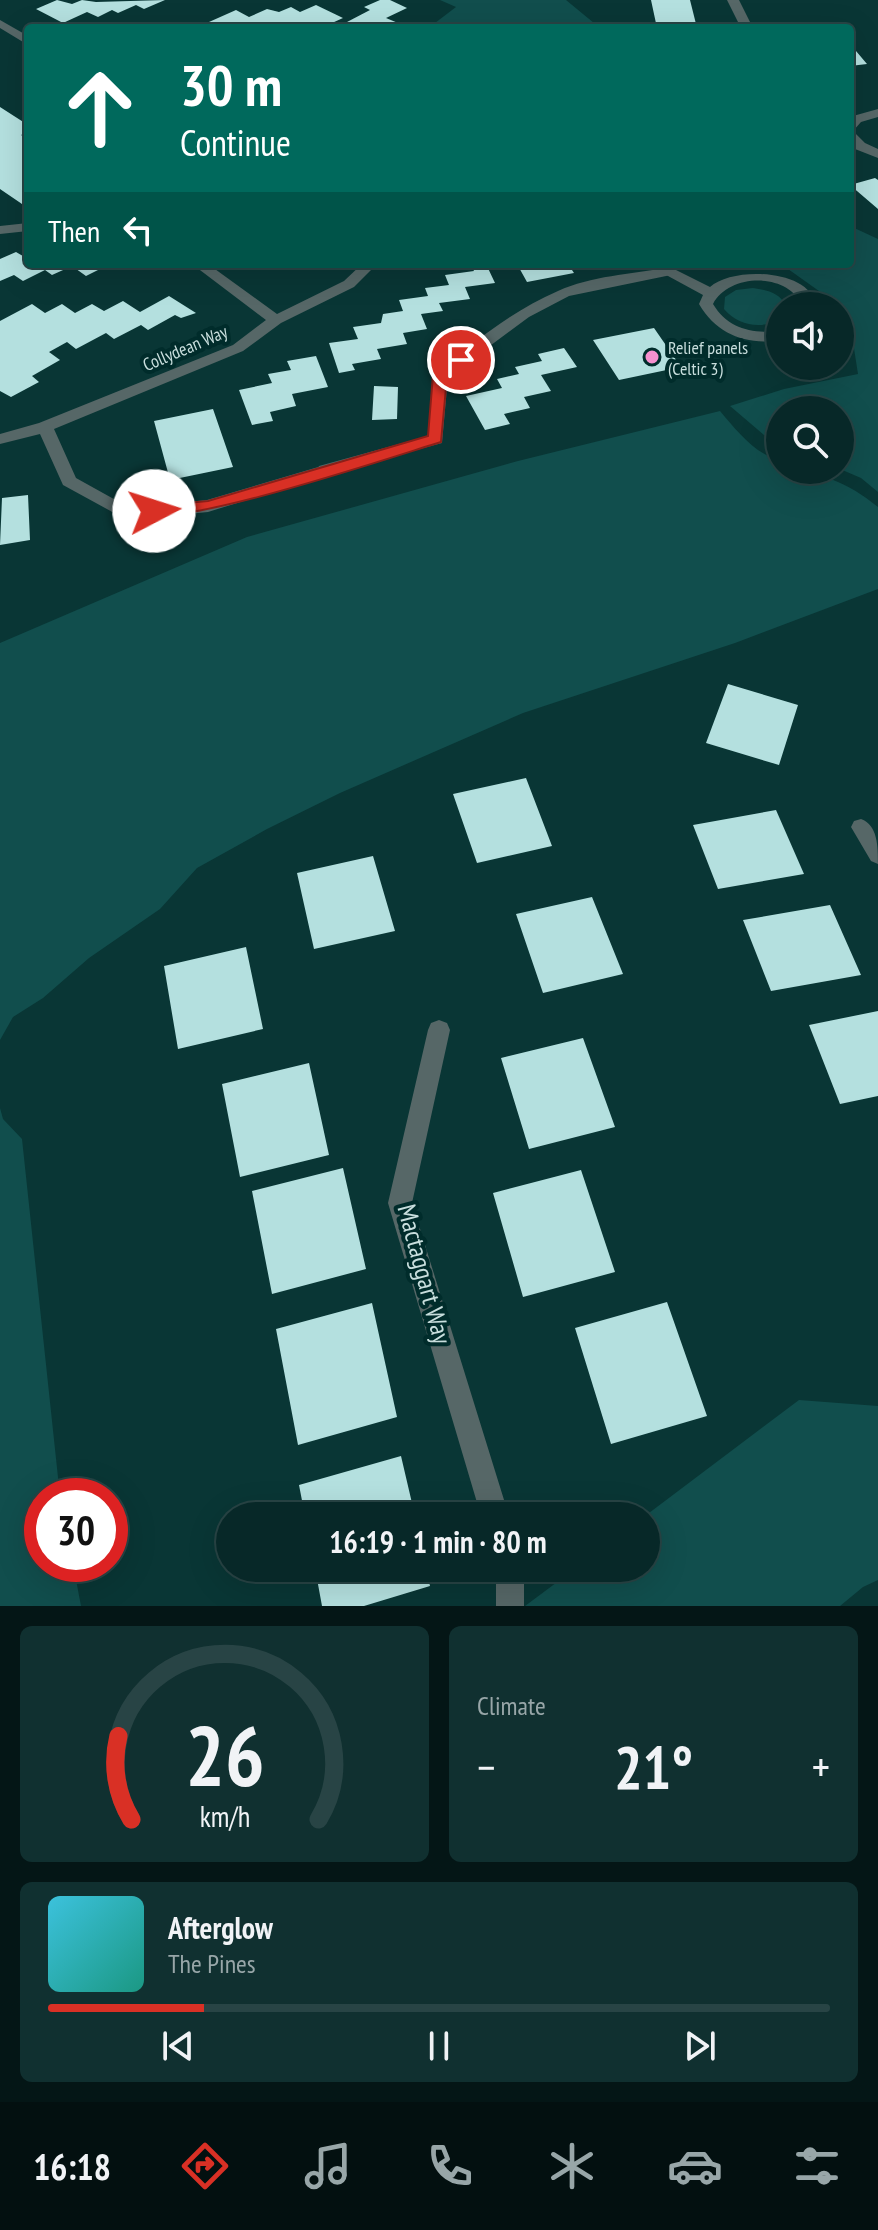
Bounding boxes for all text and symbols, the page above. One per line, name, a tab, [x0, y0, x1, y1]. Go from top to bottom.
text: 30 m	[180, 49, 282, 121]
icon: ahead	[48, 56, 152, 160]
text: Continue	[180, 119, 291, 166]
icon: left	[116, 208, 160, 252]
text: Then	[48, 211, 100, 250]
map controls	[766, 292, 854, 484]
button: sound	[766, 292, 854, 380]
street label: Collydean Way	[139, 320, 231, 376]
pin	[427, 326, 495, 394]
place label: Relief panels (Celtic 3)	[668, 336, 748, 380]
icon: arrive	[439, 338, 483, 382]
marker: Relief panels (Celtic 3)	[643, 348, 661, 366]
button: search	[766, 396, 854, 484]
position arrow	[112, 469, 196, 553]
street label: Mactaggart Way	[391, 1200, 460, 1348]
speed limit sign: 30	[24, 1478, 128, 1582]
text: 16:19 · 1 min · 80 m	[329, 1522, 547, 1561]
text: Climate	[477, 1689, 546, 1722]
text: 26	[185, 1701, 264, 1809]
text: 21°	[614, 1728, 693, 1806]
text: −	[477, 1738, 495, 1795]
text: +	[812, 1738, 830, 1795]
text: km/h	[199, 1798, 250, 1835]
text: Afterglow	[168, 1908, 273, 1947]
text: The Pines	[168, 1947, 256, 1980]
icon: previous	[156, 2024, 200, 2068]
icon: pause	[417, 2024, 461, 2068]
icon: next	[678, 2024, 722, 2068]
icon: directions	[177, 2138, 233, 2194]
icon: music	[300, 2138, 356, 2194]
icon: phone	[422, 2138, 478, 2194]
icon: climate	[544, 2138, 600, 2194]
icon: car	[667, 2138, 723, 2194]
icon: filters	[789, 2138, 845, 2194]
text: 16:18	[33, 2143, 111, 2190]

